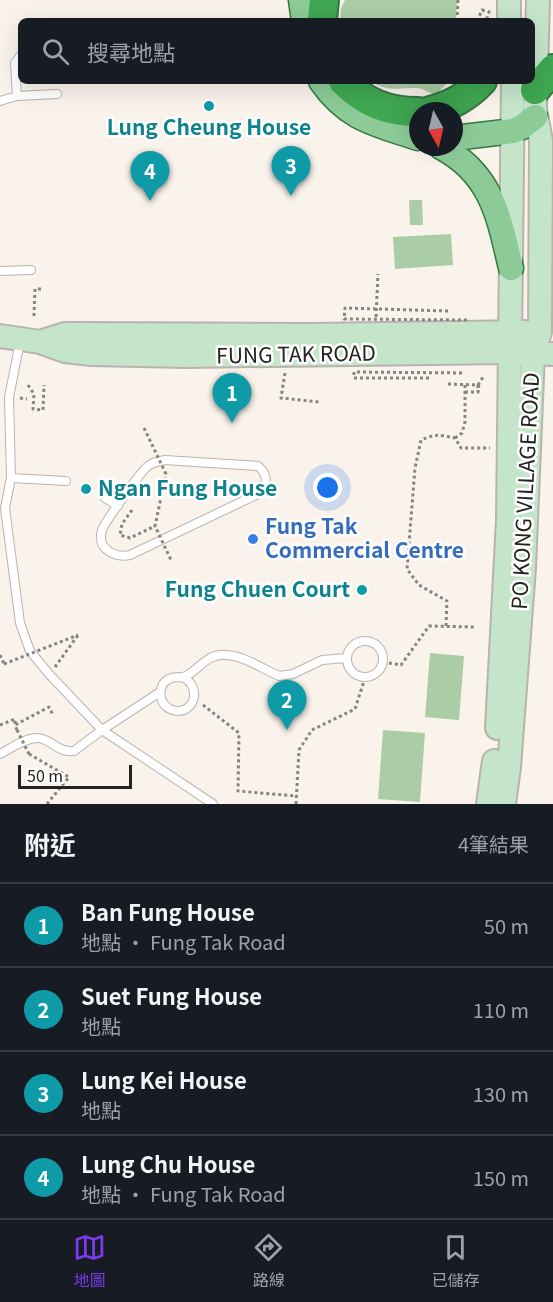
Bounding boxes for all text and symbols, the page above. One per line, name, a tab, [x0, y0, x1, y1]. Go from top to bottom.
search box	[18, 18, 535, 84]
icon: search	[39, 35, 72, 68]
text: 搜尋地點	[87, 35, 175, 67]
marker: Lung Cheung House	[202, 99, 216, 113]
north arrow	[409, 102, 463, 156]
place label: Lung Cheung House	[107, 111, 311, 141]
pin: 3	[272, 146, 310, 196]
pin: 4	[130, 152, 170, 201]
street label: FUNG TAK ROAD	[216, 337, 376, 369]
street label: PO KONG VILLAGE ROAD	[503, 372, 545, 610]
pin: 1	[212, 374, 252, 423]
place label: Ngan Fung House	[98, 472, 277, 502]
your location	[313, 473, 342, 502]
marker: Ngan Fung House	[79, 482, 93, 496]
place label: Fung Tak Commercial Centre	[265, 510, 464, 564]
marker: Fung Tak Commercial Centre	[246, 532, 260, 546]
place label: Fung Chuen Court	[165, 573, 350, 603]
marker: Fung Chuen Court	[355, 583, 369, 597]
pin: 2	[268, 680, 306, 730]
scale bar	[18, 762, 132, 790]
text: 50 m	[27, 763, 63, 787]
text: 附近	[24, 825, 76, 862]
text: 4筆結果	[458, 829, 529, 858]
text: Ban Fung House	[81, 895, 255, 927]
text: 1	[38, 911, 49, 940]
text: 50 m	[484, 911, 529, 940]
text: 地點 · Fung Tak Road	[81, 927, 286, 956]
text: Suet Fung House	[81, 979, 262, 1011]
text: 2	[38, 995, 49, 1024]
text: 110 m	[473, 995, 529, 1024]
text: 地點	[81, 1011, 121, 1040]
text: Lung Kei House	[81, 1063, 247, 1095]
text: 3	[38, 1079, 49, 1108]
text: 130 m	[473, 1079, 529, 1108]
text: 地點	[81, 1095, 121, 1124]
text: Lung Chu House	[81, 1147, 255, 1179]
text: 4	[38, 1163, 49, 1192]
text: 150 m	[473, 1163, 529, 1192]
text: 地點 · Fung Tak Road	[81, 1179, 286, 1208]
tab: 地圖	[73, 1231, 106, 1291]
tab: 路線	[252, 1231, 285, 1291]
tab: 已儲存	[432, 1231, 480, 1291]

